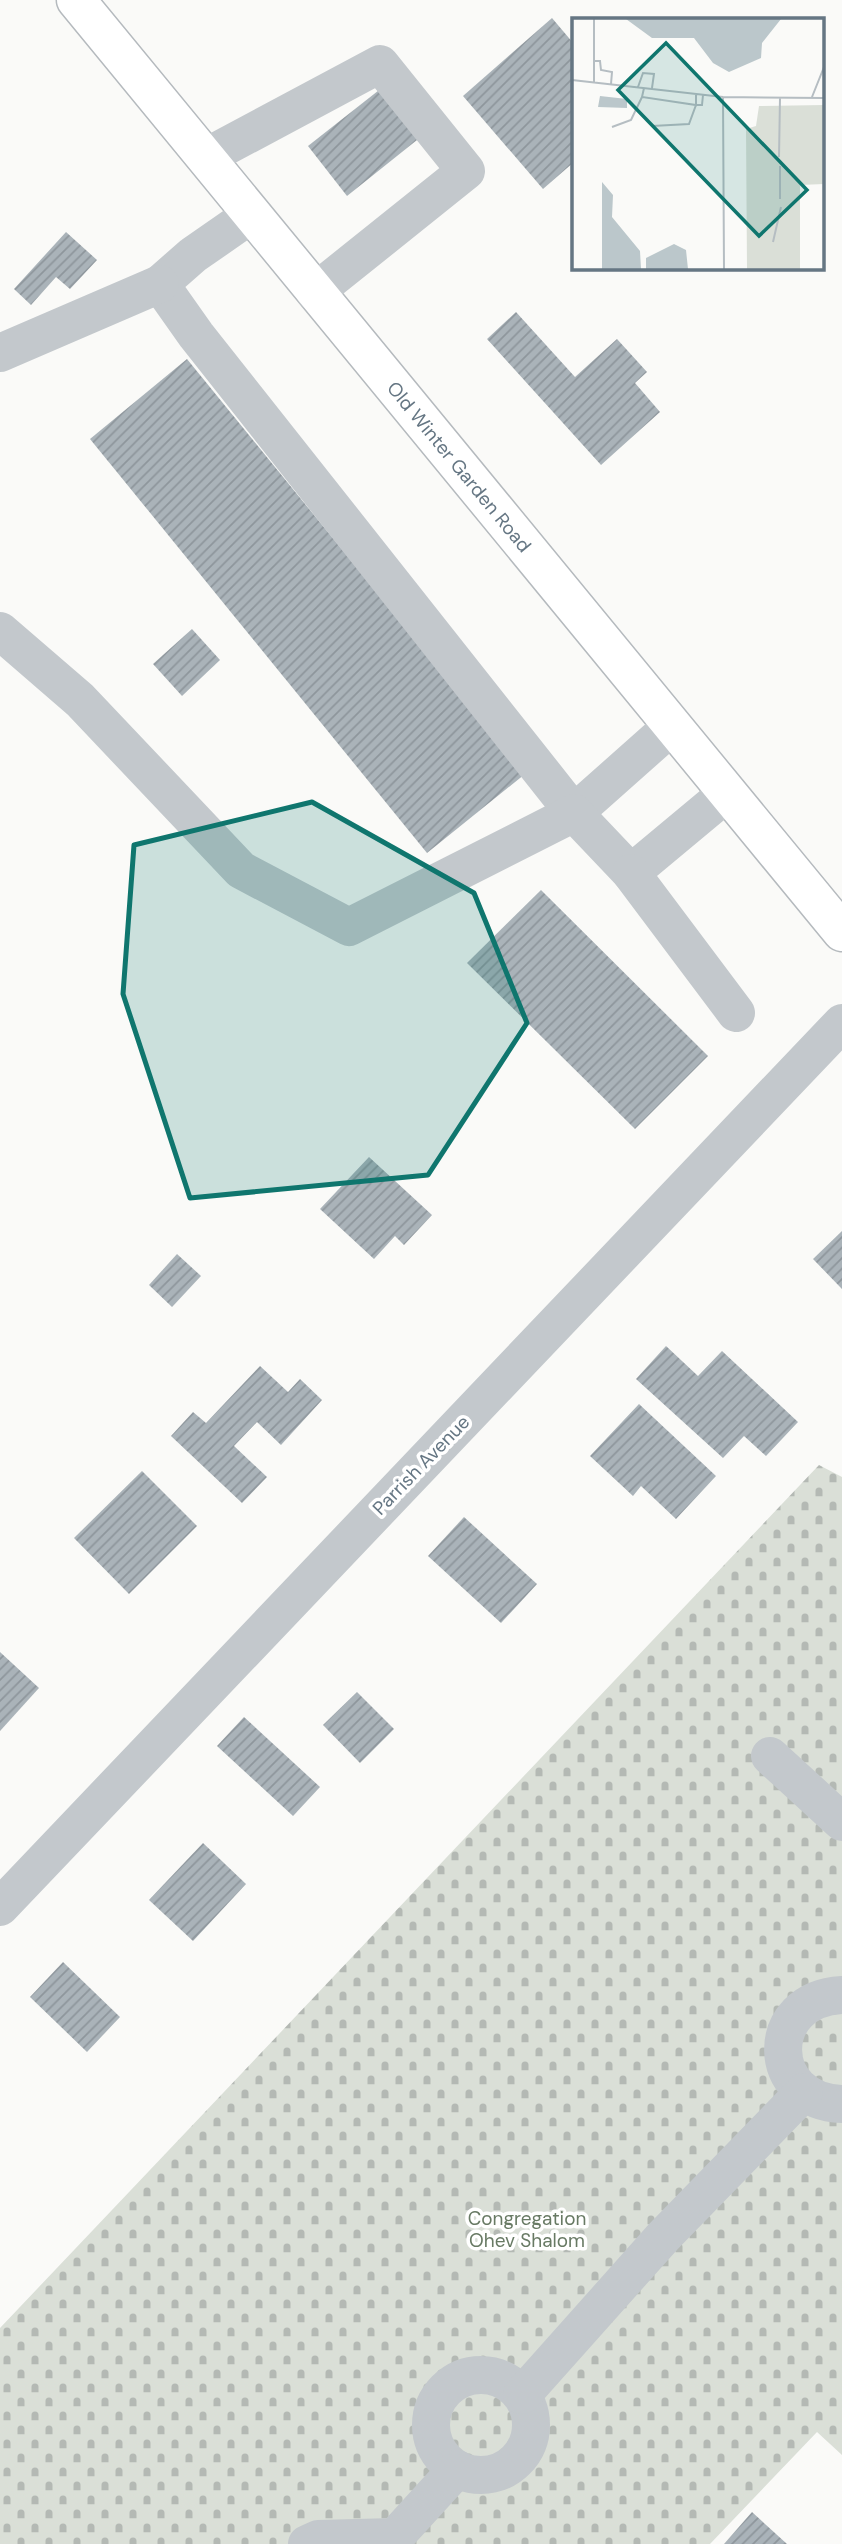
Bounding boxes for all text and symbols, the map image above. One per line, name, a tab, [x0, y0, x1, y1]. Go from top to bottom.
inset map	[572, 18, 824, 270]
street label: Old Winter Garden Road	[382, 376, 537, 557]
street label: Parrish Avenue	[367, 1410, 475, 1520]
park label: Congregation Ohev Shalom	[468, 2206, 586, 2253]

